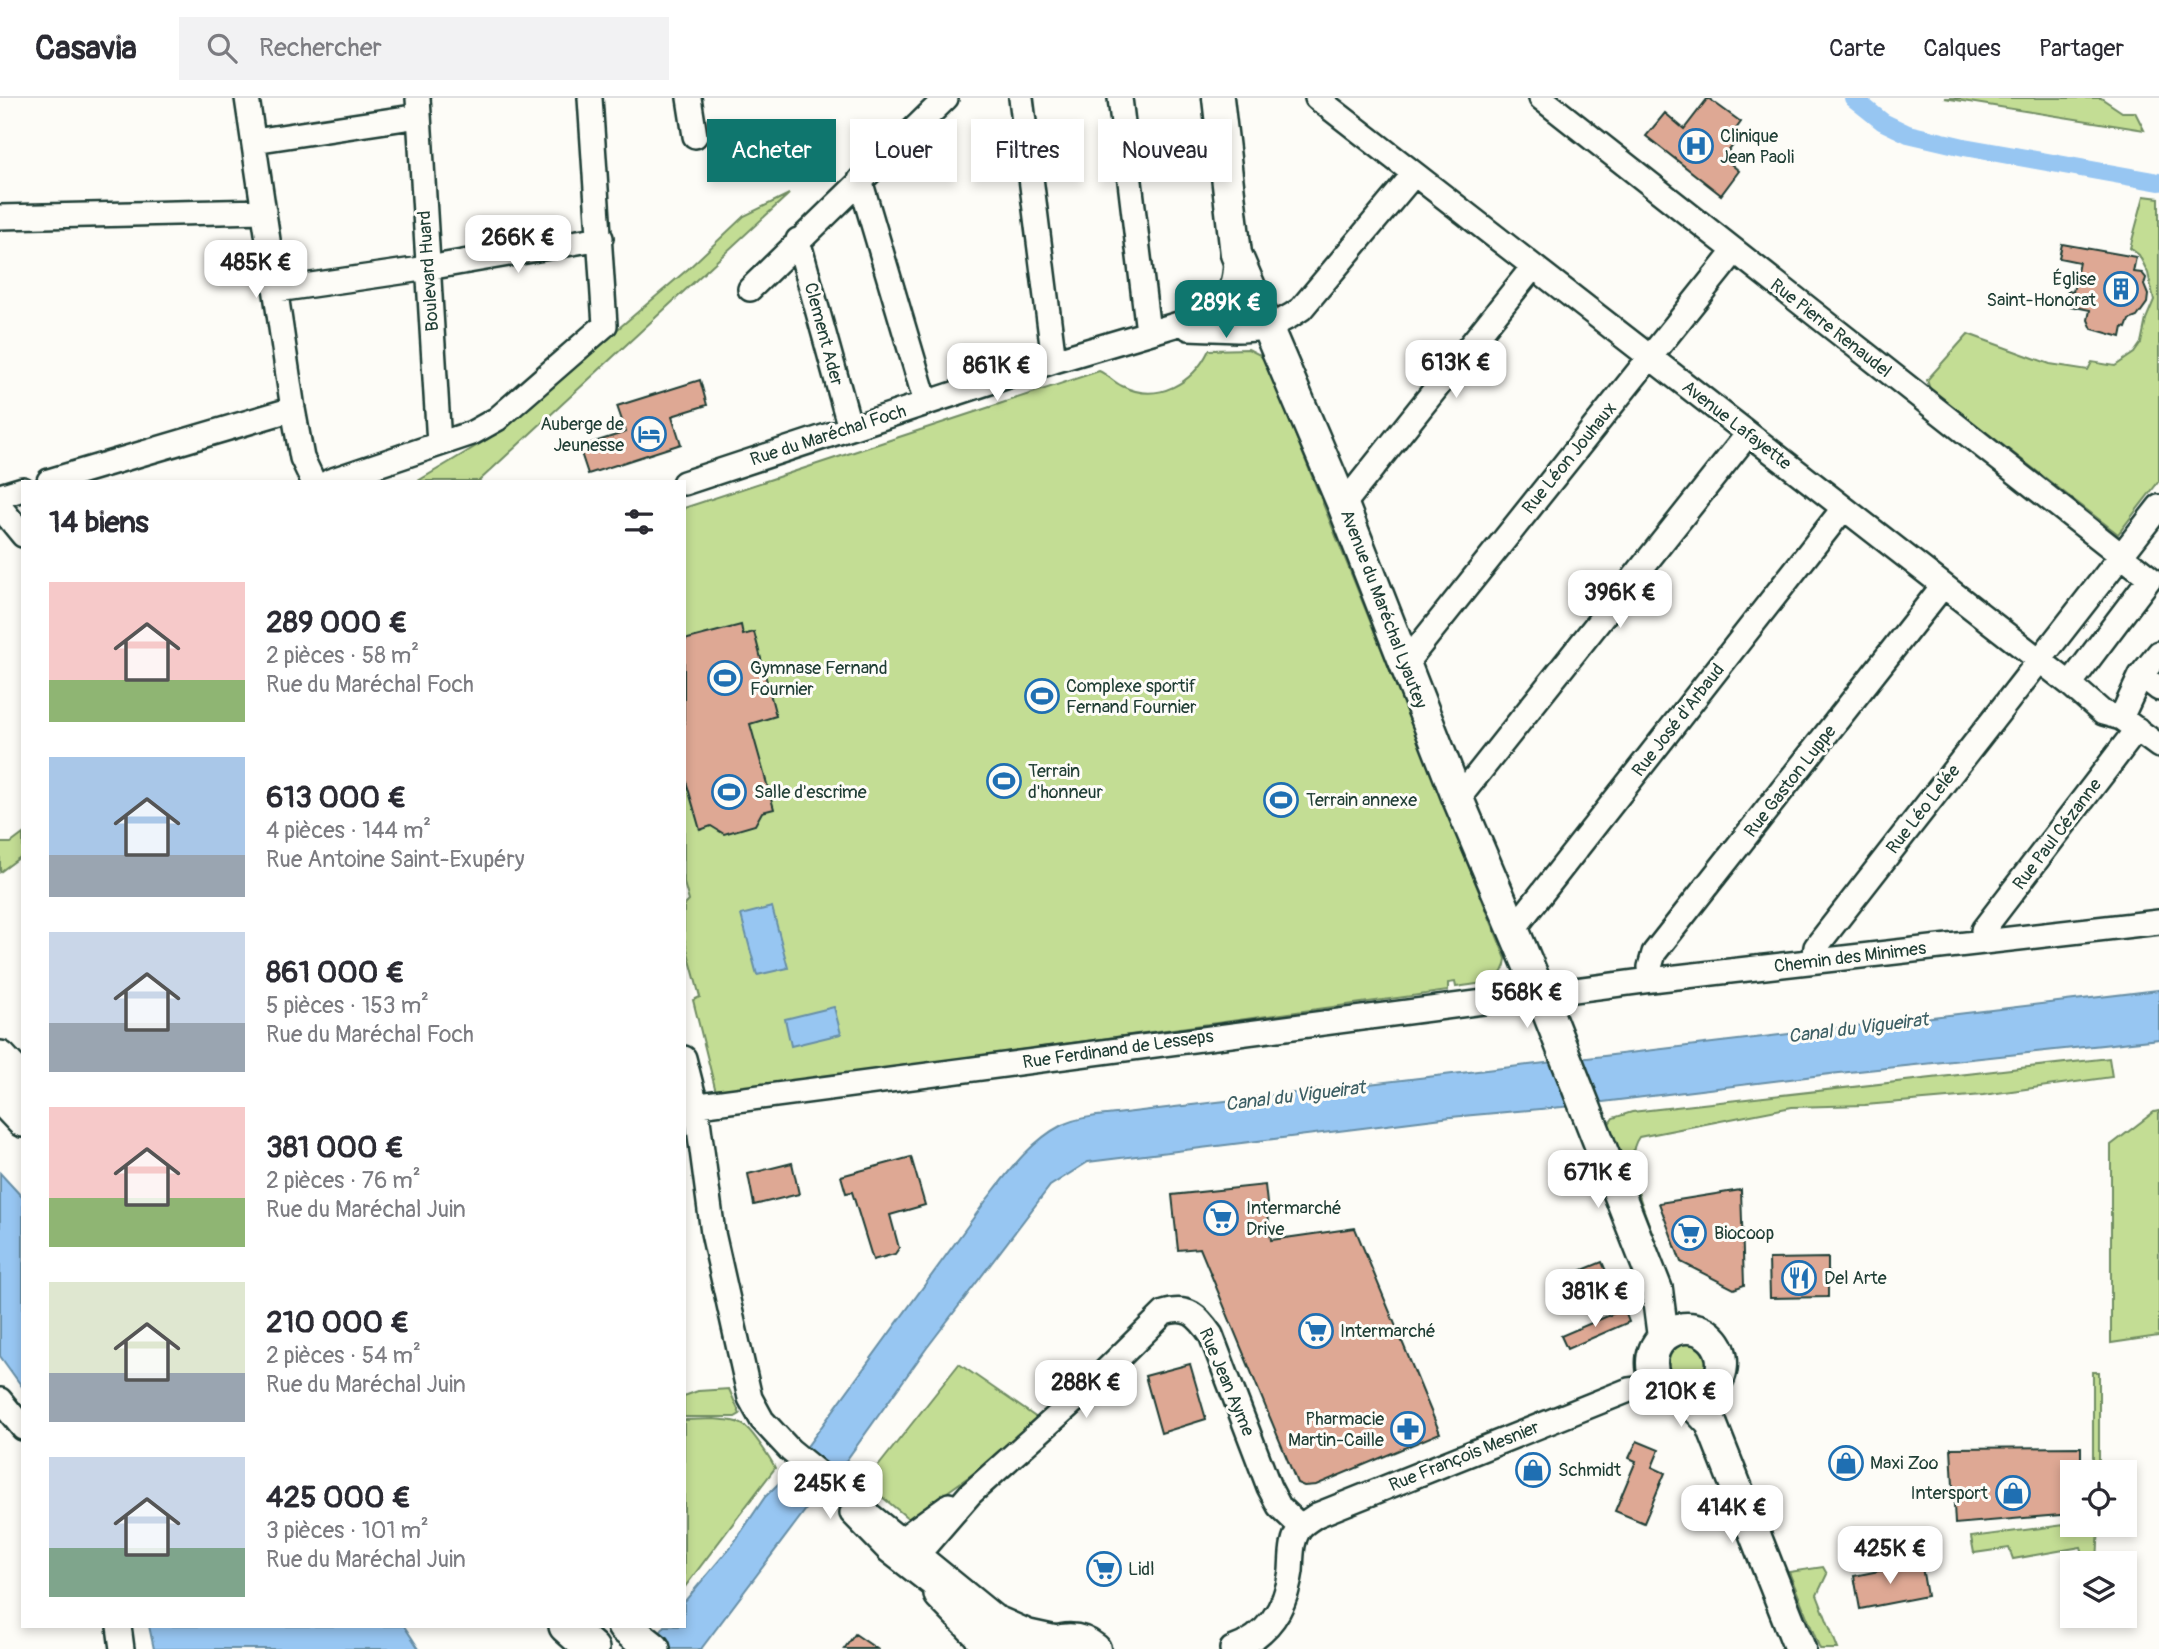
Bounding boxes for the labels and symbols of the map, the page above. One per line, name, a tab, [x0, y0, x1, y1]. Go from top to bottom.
place label: Clinique Jean Paoli	[1720, 125, 1794, 169]
hospital icon: Clinique Jean Paoli	[1677, 127, 1715, 165]
street label: Boulevard Huard	[413, 210, 444, 332]
pin: 266K €	[461, 216, 575, 275]
pin: 485K €	[199, 240, 313, 300]
place label: Église Saint-Honorat	[1987, 268, 2097, 312]
building icon: Église Saint-Honorat	[2102, 270, 2140, 308]
street label: Rue Pierre Renaudel	[1765, 274, 1896, 383]
street label: Clement Ader	[799, 280, 848, 389]
pin: 289K €	[1169, 280, 1283, 340]
pin: 613K €	[1399, 341, 1513, 400]
pin: 861K €	[940, 344, 1054, 403]
street label: Avenue Lafayette	[1677, 376, 1796, 475]
street label: Rue Léon Jouhaux	[1517, 398, 1622, 519]
street label: Rue du Maréchal Foch	[747, 399, 909, 472]
place label: Auberge de Jeunesse	[540, 413, 624, 457]
hotel icon: Auberge de Jeunesse	[630, 415, 668, 453]
street label: Avenue du Maréchal Lyautey	[1335, 506, 1432, 712]
pin: 396K €	[1563, 570, 1677, 630]
place label: Gymnase Fernand Fournier	[750, 657, 888, 701]
sports icon: Gymnase Fernand Fournier	[706, 659, 744, 697]
street label: Rue José d'Arbaud	[1627, 659, 1730, 781]
place label: Complexe sportif Fernand Fournier	[1066, 675, 1197, 719]
sports icon: Complexe sportif Fernand Fournier	[1023, 677, 1061, 715]
street label: Rue Gaston Luppe	[1739, 720, 1842, 842]
place label: Terrain d'honneur	[1028, 760, 1104, 804]
street label: Rue Léo Lelée	[1881, 760, 1966, 859]
sports icon: Terrain d'honneur	[985, 762, 1023, 800]
sports icon: Salle d'escrime	[710, 773, 748, 811]
street label: Rue Paul Cézanne	[2008, 774, 2107, 895]
place label: Salle d'escrime	[754, 781, 867, 804]
sports icon: Terrain annexe	[1262, 781, 1300, 819]
place label: Terrain annexe	[1306, 789, 1417, 812]
street label: Chemin des Minimes	[1773, 937, 1927, 978]
pin: 568K €	[1470, 970, 1584, 1030]
water label: Canal du Vigueirat	[1787, 1007, 1932, 1048]
street label: Rue Ferdinand de Lesseps	[1021, 1025, 1215, 1074]
water label: Canal du Vigueirat	[1224, 1075, 1369, 1116]
pin: 671K €	[1541, 1150, 1655, 1210]
place label: Intermarché Drive	[1246, 1197, 1342, 1241]
supermarket icon: Intermarché Drive	[1202, 1199, 1240, 1237]
supermarket icon: Biocoop	[1670, 1214, 1708, 1252]
place label: Biocoop	[1714, 1222, 1774, 1245]
restaurant icon: Del Arte	[1780, 1259, 1818, 1297]
place label: Del Arte	[1824, 1267, 1887, 1290]
pin: 381K €	[1538, 1270, 1652, 1329]
supermarket icon: Intermarché	[1297, 1312, 1335, 1350]
place label: Intermarché	[1340, 1320, 1436, 1343]
street label: Rue Jean Ayme	[1193, 1325, 1260, 1440]
pin: 288K €	[1029, 1360, 1143, 1420]
pin: 210K €	[1624, 1370, 1738, 1429]
place label: Pharmacie Martin-Caille	[1288, 1408, 1384, 1452]
pharmacy icon: Pharmacie Martin-Caille	[1389, 1410, 1427, 1448]
street label: Rue François Mesnier	[1386, 1416, 1543, 1497]
shop icon: Maxi Zoo	[1827, 1444, 1865, 1482]
shop icon: Schmidt	[1514, 1451, 1552, 1489]
place label: Maxi Zoo	[1870, 1452, 1939, 1475]
place label: Schmidt	[1558, 1459, 1622, 1482]
pin: 245K €	[773, 1462, 887, 1521]
shop icon: Intersport	[1994, 1474, 2032, 1512]
place label: Intersport	[1910, 1482, 1989, 1505]
pin: 414K €	[1675, 1486, 1789, 1545]
pin: 425K €	[1833, 1526, 1947, 1586]
supermarket icon: Lidl	[1085, 1550, 1123, 1588]
place label: Lidl	[1128, 1558, 1154, 1581]

